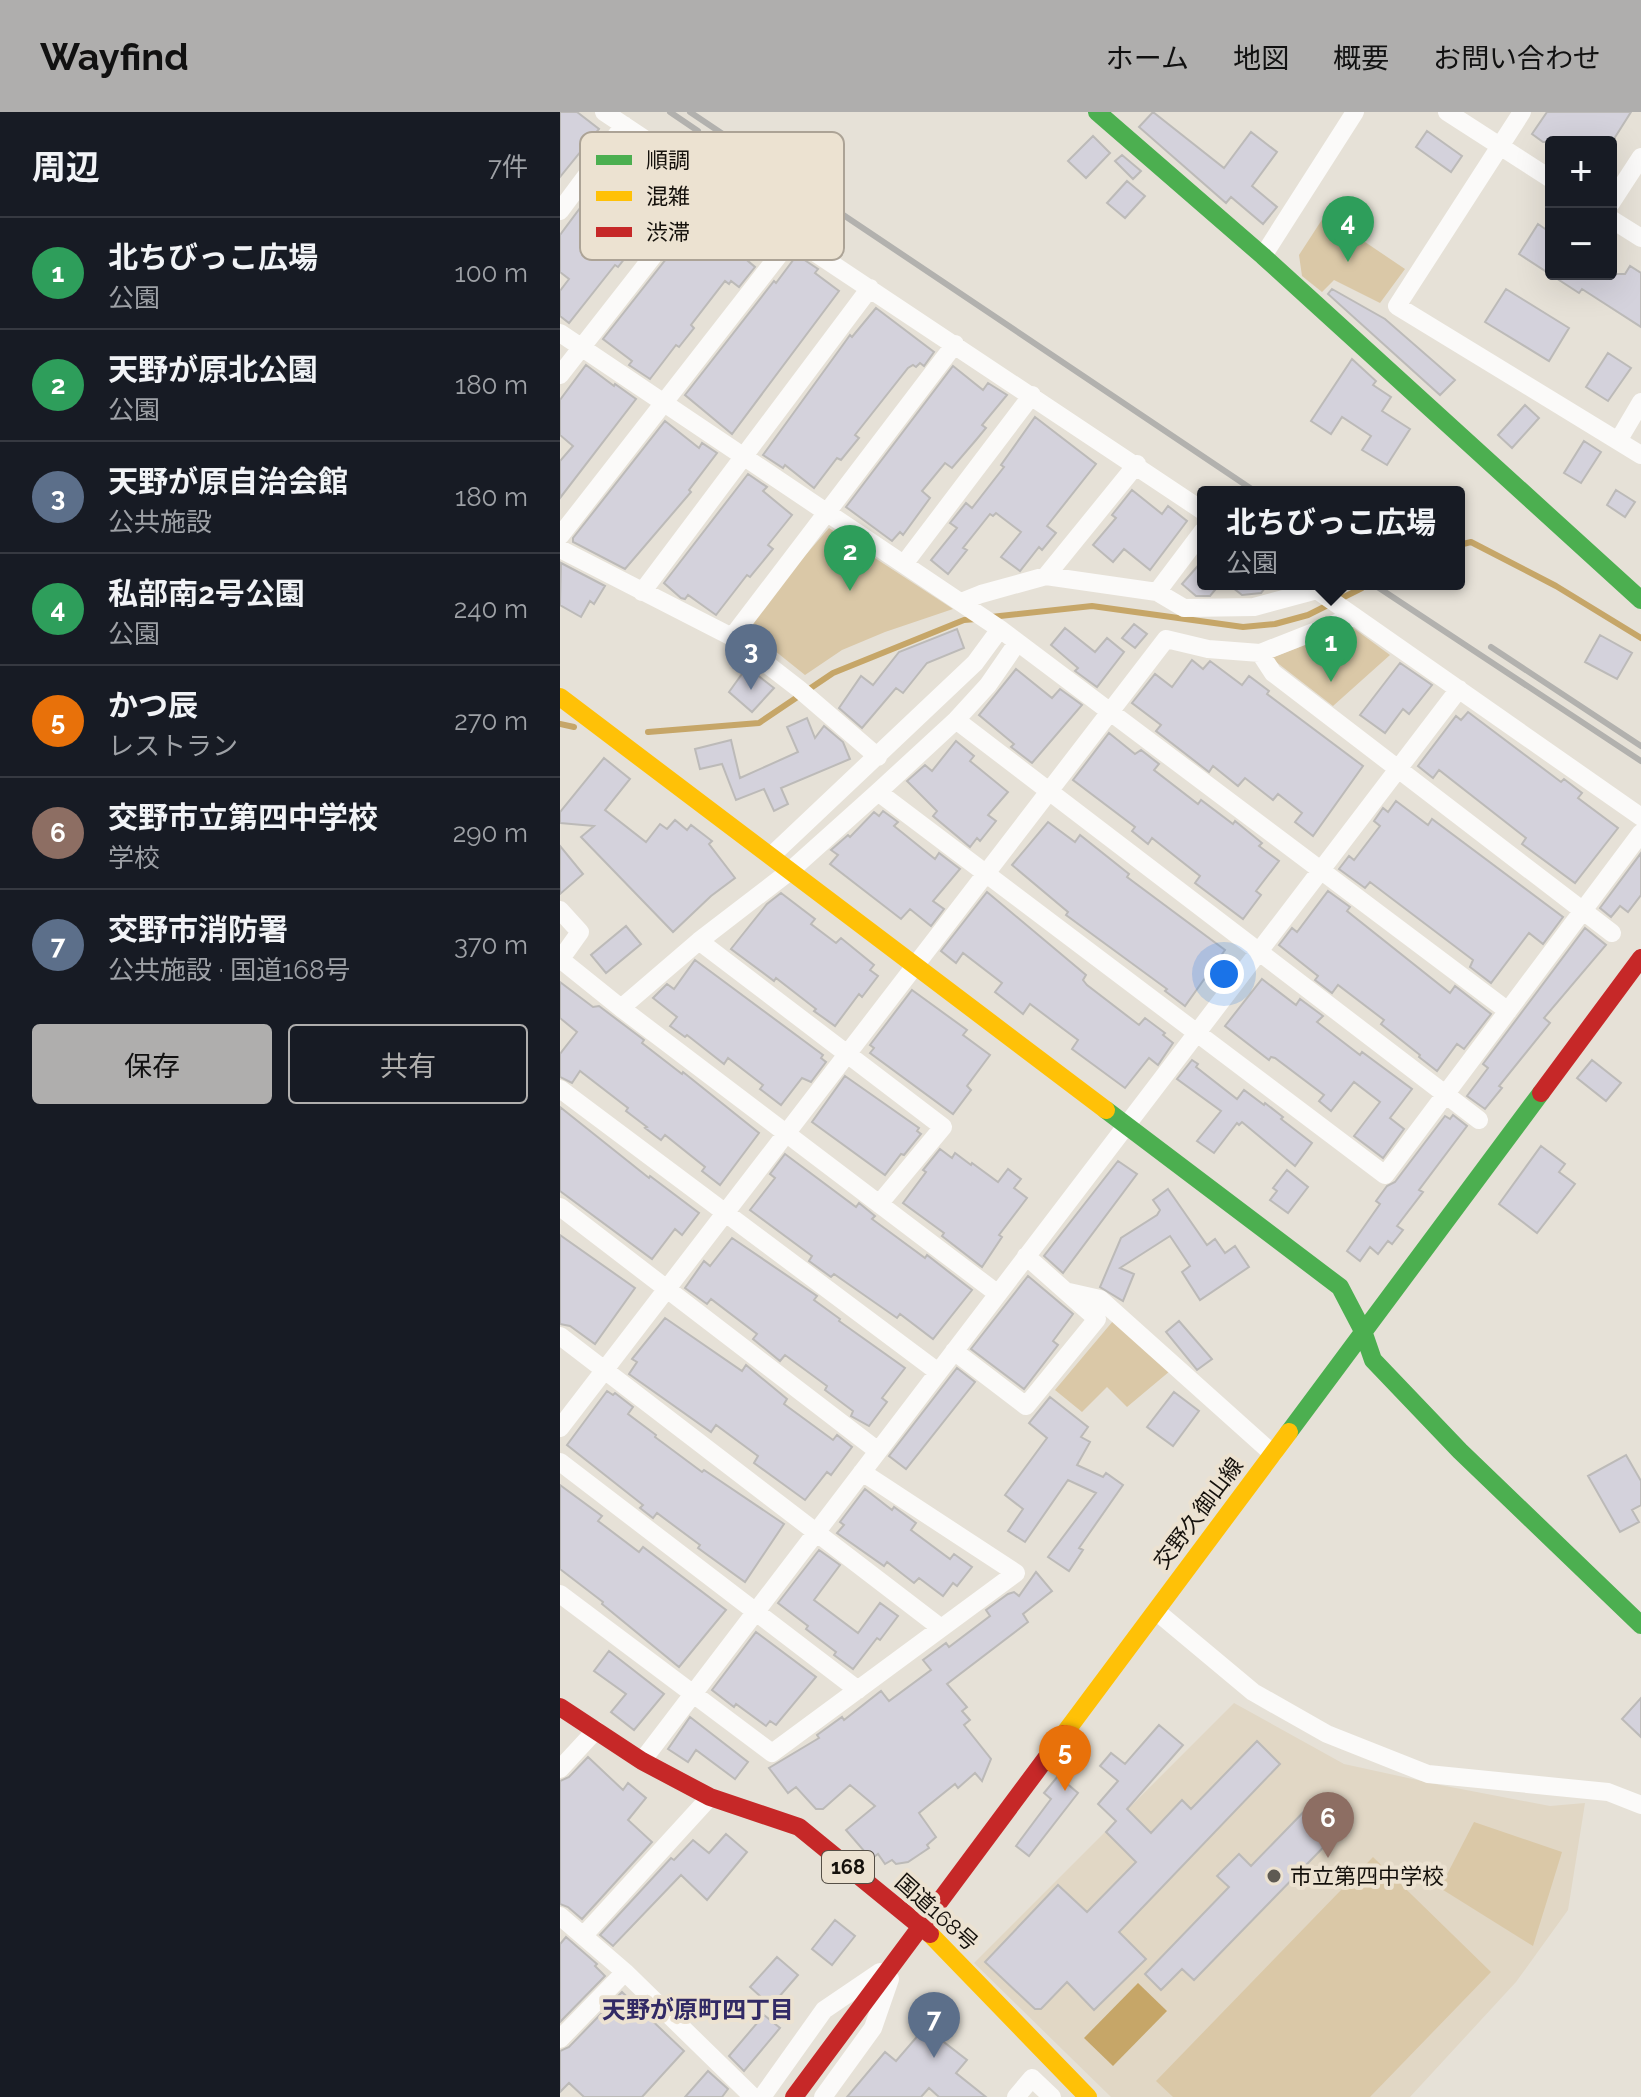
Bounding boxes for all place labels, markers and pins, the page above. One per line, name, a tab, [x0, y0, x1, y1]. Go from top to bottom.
pin: 4	[1322, 196, 1374, 262]
pin: 2	[824, 525, 876, 591]
pin: 1	[1305, 616, 1357, 682]
pin: 3	[725, 624, 777, 690]
pin: 5	[1039, 1725, 1091, 1791]
pin: 6	[1302, 1792, 1354, 1858]
place label: 市立第四中学校	[1290, 1863, 1444, 1889]
marker: 市立第四中学校	[1265, 1867, 1283, 1885]
pin: 7	[908, 1992, 960, 2058]

